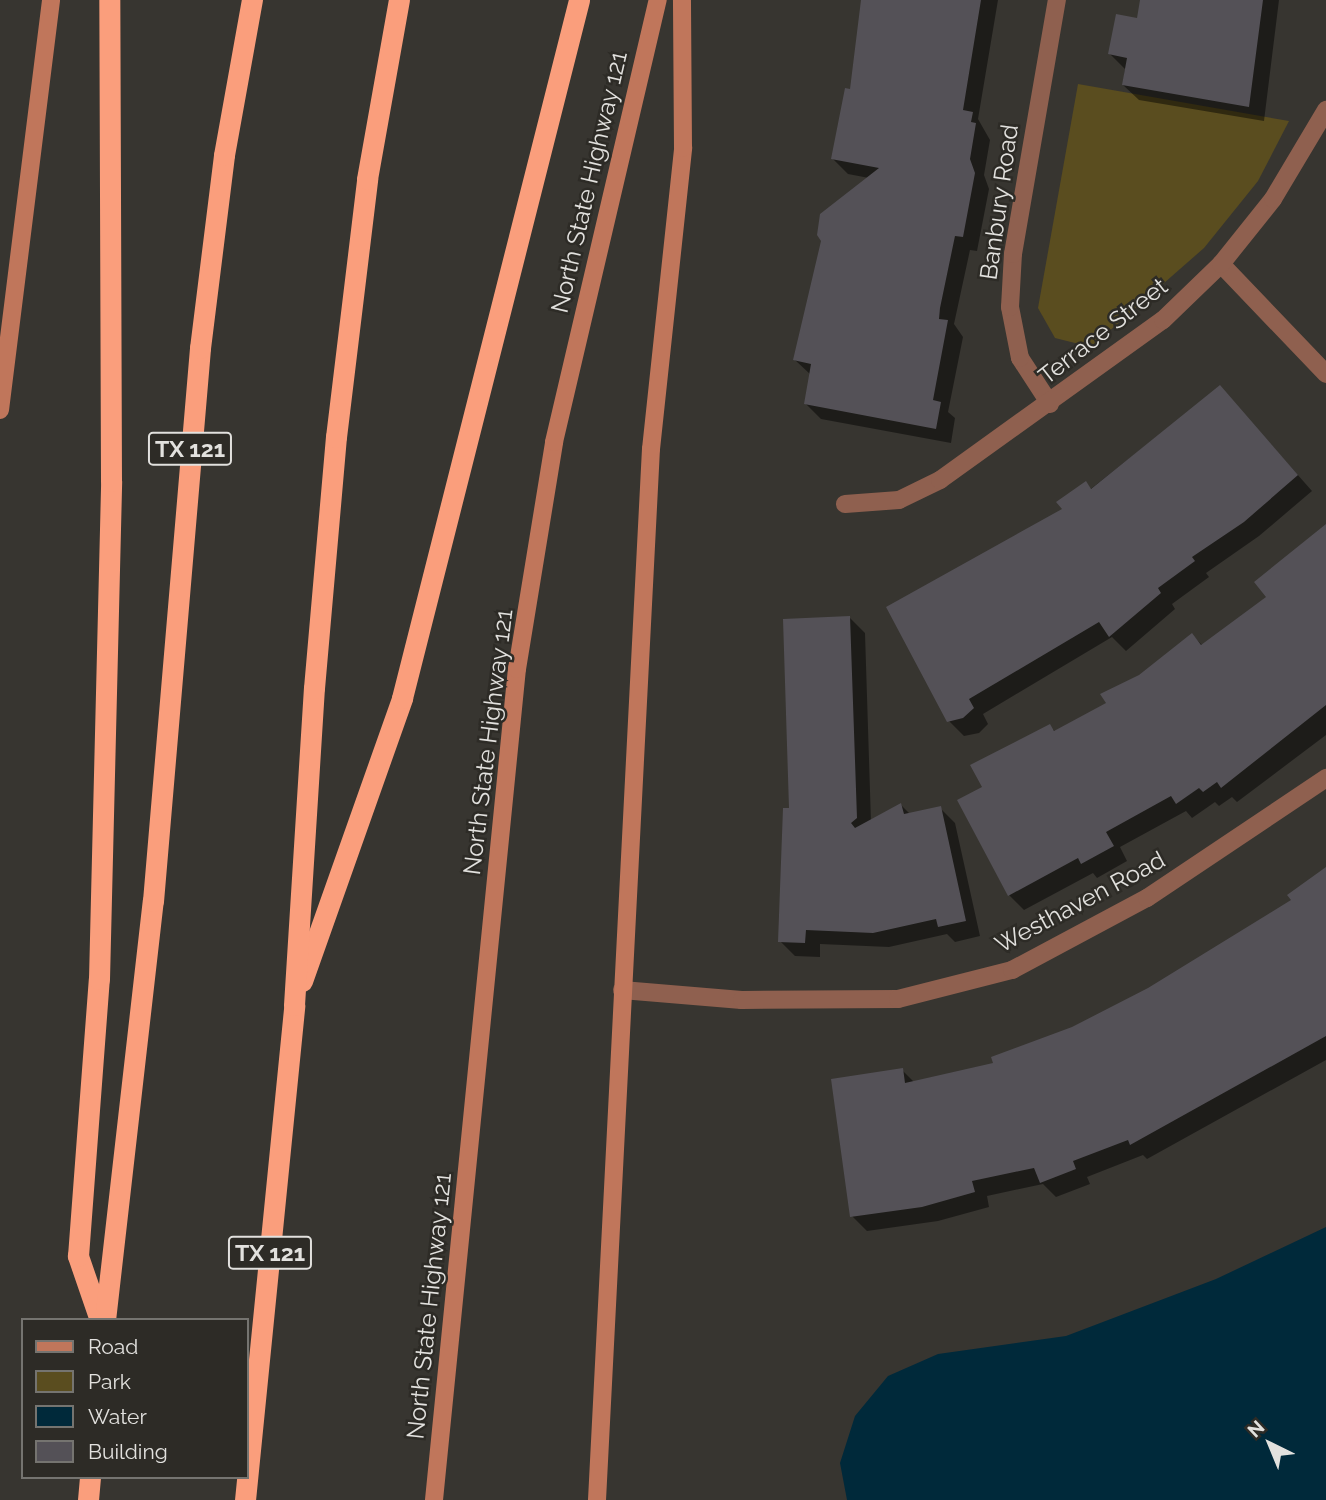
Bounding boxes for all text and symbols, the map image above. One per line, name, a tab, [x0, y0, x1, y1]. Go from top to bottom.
street label: North State Highway 121	[545, 48, 633, 316]
street label: Banbury Road	[974, 122, 1024, 282]
street label: Terrace Street	[1033, 272, 1173, 390]
road number: TX 121	[146, 430, 234, 468]
street label: North State Highway 121	[457, 607, 519, 877]
street label: Westhaven Road	[990, 845, 1170, 959]
street label: North State Highway 121	[401, 1171, 457, 1441]
road number: TX 121	[226, 1234, 314, 1272]
legend	[21, 1318, 248, 1479]
text: Road	[88, 1334, 138, 1359]
text: Park	[88, 1369, 131, 1394]
text: Water	[88, 1404, 147, 1429]
north arrow	[1235, 1409, 1305, 1479]
text: N	[1243, 1416, 1268, 1442]
text: Building	[88, 1439, 168, 1464]

